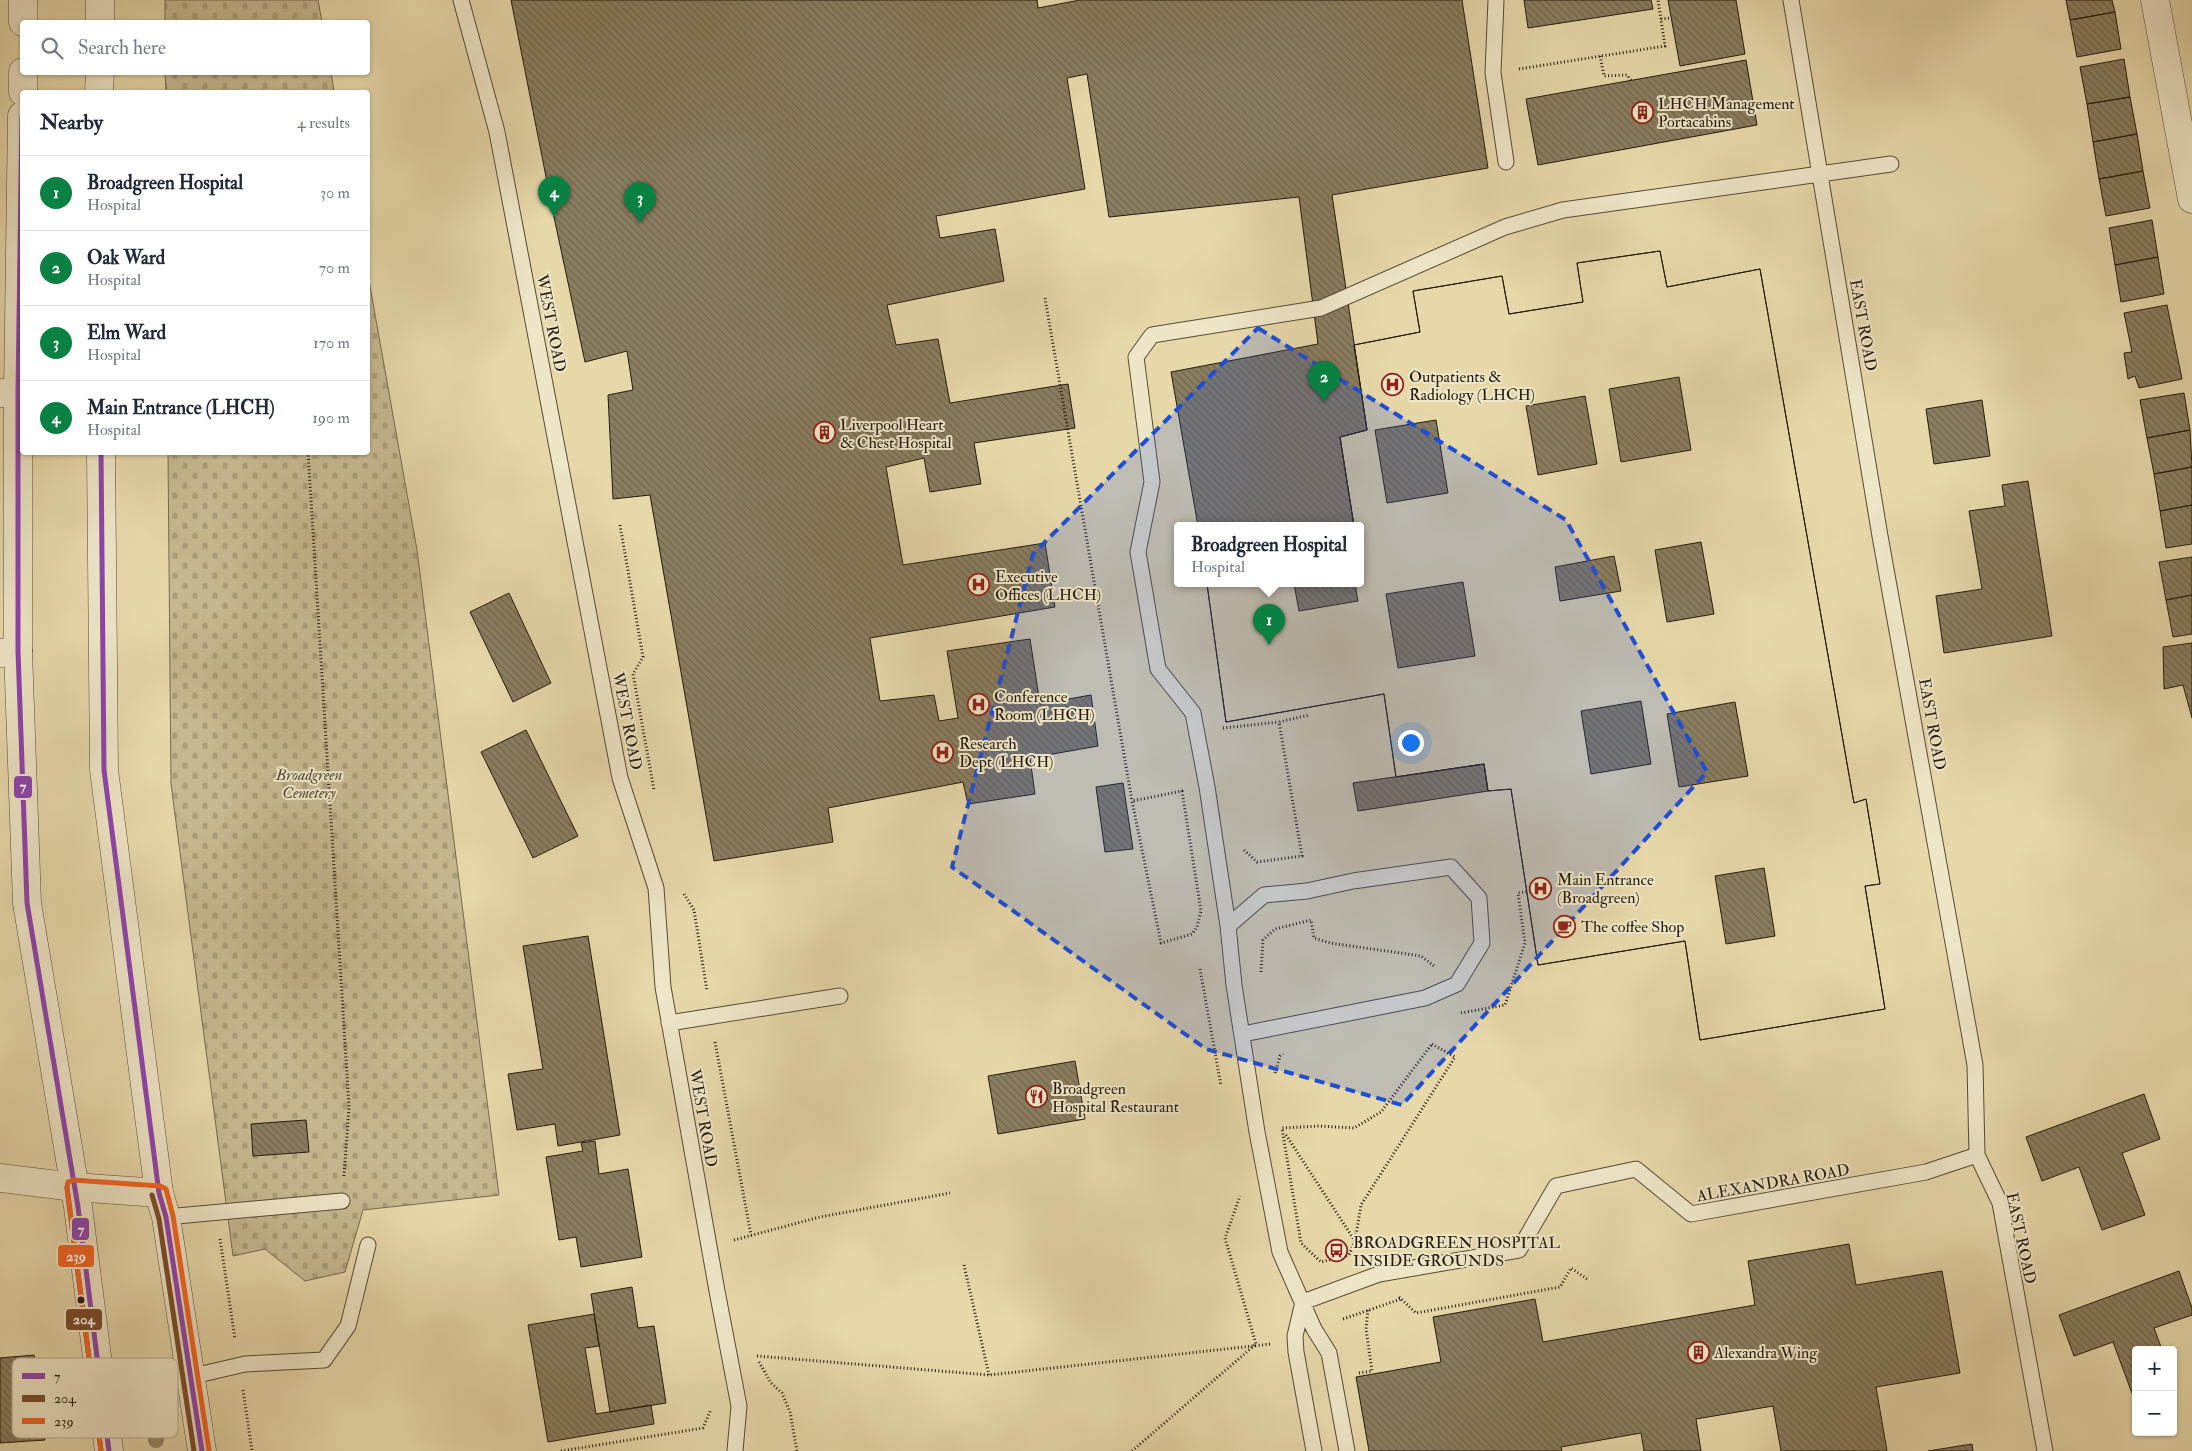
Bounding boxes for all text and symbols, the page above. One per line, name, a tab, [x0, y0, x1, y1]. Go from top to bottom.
search box	[20, 20, 370, 75]
icon: search	[38, 34, 66, 62]
text: Search here	[78, 36, 166, 60]
place label: LHCH Management Portacabins	[1658, 94, 1795, 132]
building icon: LHCH Management Portacabins	[1630, 100, 1654, 124]
text: Nearby	[40, 109, 103, 136]
text: 4 results	[297, 113, 350, 133]
text: Broadgreen Hospital	[87, 171, 243, 195]
pin: 4	[538, 176, 570, 217]
pin: 3	[624, 182, 656, 223]
text: 1	[53, 183, 59, 203]
text: 30 m	[320, 183, 350, 203]
text: Hospital	[87, 195, 141, 215]
text: Oak Ward	[87, 246, 165, 270]
text: 2	[52, 258, 60, 278]
text: 70 m	[319, 258, 350, 278]
text: Hospital	[87, 270, 141, 290]
street label: WEST ROAD	[532, 272, 570, 374]
street label: EAST ROAD	[1845, 278, 1881, 373]
text: Elm Ward	[87, 321, 166, 345]
text: 3	[53, 333, 59, 353]
text: 170 m	[313, 333, 350, 353]
text: Hospital	[87, 345, 141, 365]
pin: 2	[1308, 361, 1340, 402]
place label: Outpatients & Radiology (LHCH)	[1409, 367, 1535, 405]
hospital icon: Outpatients & Radiology (LHCH)	[1381, 373, 1405, 397]
text: Main Entrance (LHCH)	[87, 396, 275, 420]
text: 4	[52, 408, 60, 428]
text: 190 m	[312, 408, 350, 428]
place label: Liverpool Heart & Chest Hospital	[840, 415, 952, 454]
text: Hospital	[87, 420, 141, 440]
building icon: Liverpool Heart & Chest Hospital	[812, 421, 836, 445]
popup	[1174, 522, 1364, 587]
text: Broadgreen Hospital	[1191, 533, 1347, 557]
text: Hospital	[1191, 557, 1245, 577]
place label: Executive Offices (LHCH)	[995, 567, 1101, 605]
hospital icon: Executive Offices (LHCH)	[967, 573, 991, 597]
pin: 1	[1253, 604, 1285, 645]
street label: WEST ROAD	[608, 670, 646, 772]
street label: EAST ROAD	[1914, 677, 1950, 772]
place label: Conference Room (LHCH)	[994, 687, 1095, 725]
hospital icon: Conference Room (LHCH)	[966, 693, 990, 717]
your location	[1398, 730, 1424, 756]
place label: Research Dept (LHCH)	[959, 734, 1054, 773]
hospital icon: Research Dept (LHCH)	[931, 740, 955, 764]
park label: Broadgreen Cemetery	[275, 765, 342, 803]
line badge: 7	[13, 775, 33, 799]
text: 7	[20, 778, 27, 795]
place label: Main Entrance (Broadgreen)	[1557, 870, 1654, 908]
hospital icon: Main Entrance (Broadgreen)	[1529, 876, 1553, 900]
cafe icon: The coffee Shop	[1553, 914, 1577, 938]
place label: The coffee Shop	[1581, 917, 1684, 938]
street label: WEST ROAD	[684, 1067, 721, 1169]
place label: Broadgreen Hospital Restaurant	[1052, 1079, 1179, 1118]
restaurant icon: Broadgreen Hospital Restaurant	[1024, 1085, 1048, 1109]
street label: ALEXANDRA ROAD	[1694, 1160, 1851, 1206]
street label: EAST ROAD	[2002, 1191, 2040, 1286]
line badge: 7	[71, 1217, 90, 1241]
text: 7	[78, 1221, 85, 1238]
place label: BROADGREEN HOSPITAL INSIDE GROUNDS	[1353, 1233, 1560, 1271]
bus stop icon: BROADGREEN HOSPITAL INSIDE GROUNDS	[1325, 1239, 1349, 1263]
line badge: 239	[57, 1244, 95, 1268]
text: 239	[66, 1248, 86, 1265]
unlabelled marker	[76, 1295, 86, 1305]
line badge: 204	[65, 1308, 103, 1331]
text: 204	[73, 1311, 96, 1328]
building icon: Alexandra Wing	[1686, 1340, 1710, 1364]
place label: Alexandra Wing	[1713, 1343, 1818, 1363]
map controls	[2132, 1346, 2177, 1436]
button: +	[2132, 1346, 2177, 1391]
legend	[12, 1358, 178, 1438]
text: 7	[54, 1368, 61, 1385]
text: 204	[54, 1390, 77, 1407]
button: −	[2132, 1391, 2177, 1436]
text: 239	[54, 1413, 74, 1430]

